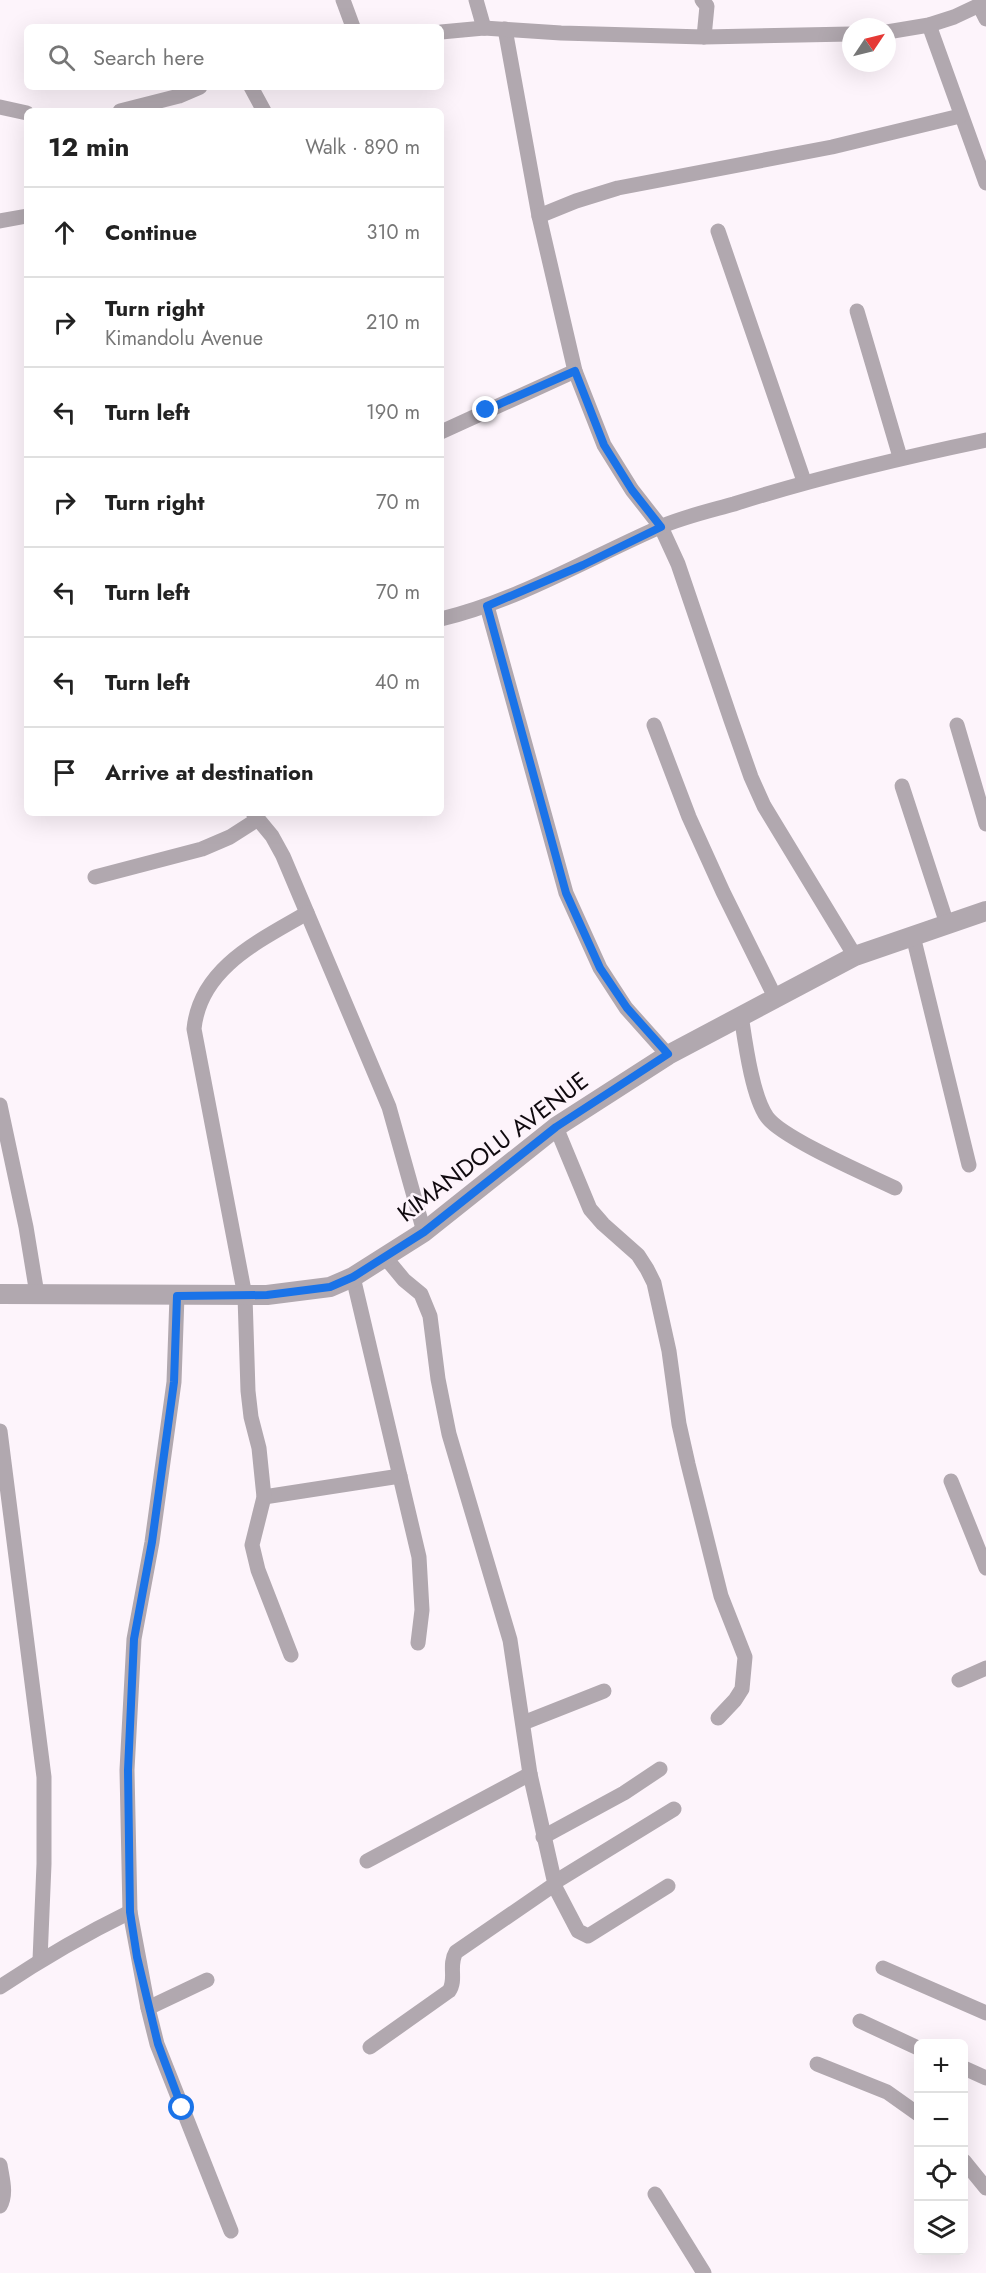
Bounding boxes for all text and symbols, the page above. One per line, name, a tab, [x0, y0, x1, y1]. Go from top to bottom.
north arrow	[842, 18, 896, 72]
search box	[24, 24, 444, 90]
icon: search	[45, 41, 78, 74]
text: Search here	[93, 41, 204, 73]
text: 12 min	[48, 128, 130, 166]
text: Walk · 890 m	[305, 133, 420, 162]
icon: ahead	[48, 216, 81, 249]
text: Continue	[105, 216, 197, 248]
text: 310 m	[366, 218, 420, 247]
text: Turn right	[105, 292, 205, 324]
icon: right	[48, 306, 81, 339]
text: 210 m	[366, 308, 420, 337]
text: Kimandolu Avenue	[105, 324, 263, 353]
icon: left	[48, 396, 81, 429]
text: Turn left	[105, 396, 190, 428]
route end	[472, 396, 498, 422]
text: 190 m	[366, 398, 420, 427]
icon: right	[48, 486, 81, 519]
text: Turn right	[105, 486, 205, 518]
text: 70 m	[376, 488, 420, 517]
icon: left	[48, 576, 81, 609]
text: Turn left	[105, 576, 190, 608]
text: 70 m	[376, 578, 420, 607]
icon: left	[48, 666, 81, 699]
text: Turn left	[105, 666, 190, 698]
text: 40 m	[375, 668, 420, 697]
icon: arrive	[48, 756, 81, 789]
text: Arrive at destination	[105, 756, 314, 788]
street label: KIMANDOLU AVENUE	[390, 1063, 595, 1230]
map controls	[914, 2039, 968, 2255]
button: +	[914, 2039, 968, 2093]
button: −	[914, 2093, 968, 2147]
route start	[168, 2094, 194, 2120]
button: locate	[914, 2147, 968, 2201]
button: layers	[914, 2201, 968, 2255]

